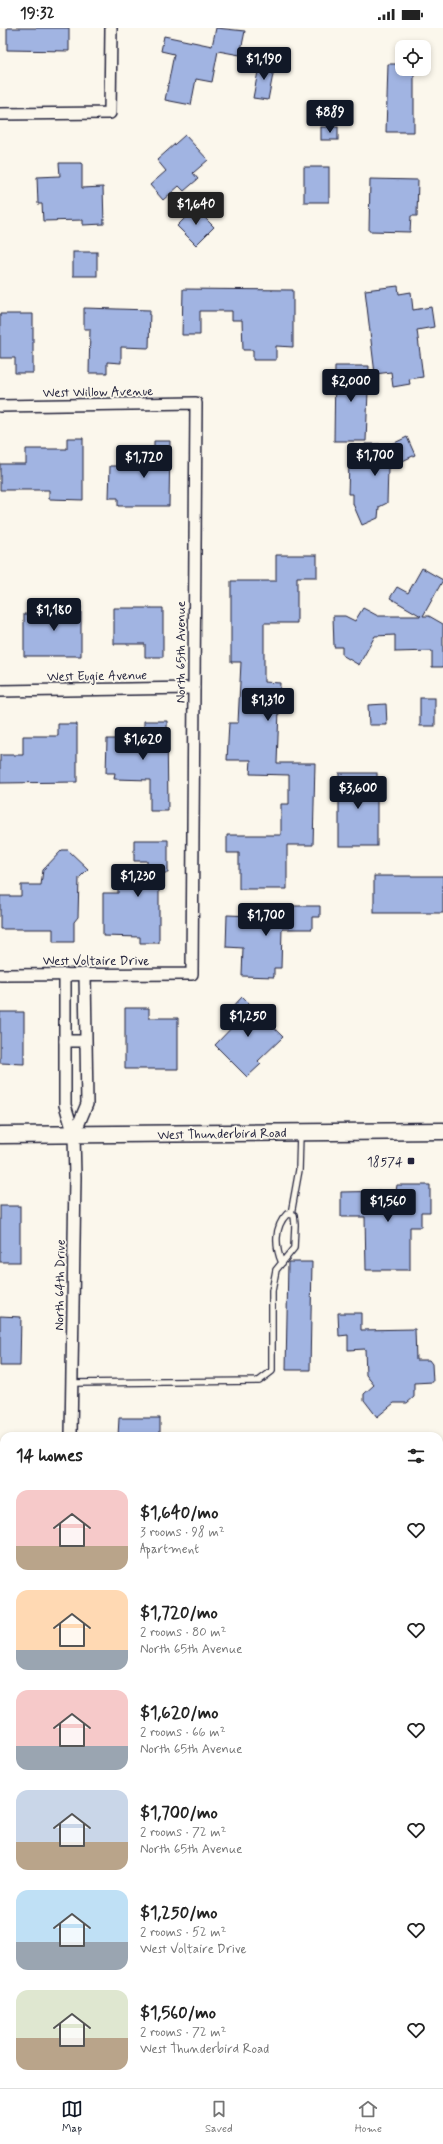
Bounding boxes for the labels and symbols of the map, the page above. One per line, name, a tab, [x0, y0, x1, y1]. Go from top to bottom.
pin: $1,190	[231, 47, 297, 81]
pin: $889	[306, 100, 354, 134]
pin: $1,640	[163, 192, 229, 226]
pin: $2,000	[318, 369, 384, 403]
street label: West Willow Avenue	[43, 383, 153, 402]
pin: $1,700	[342, 443, 408, 477]
pin: $1,720	[111, 445, 177, 479]
pin: $1,180	[21, 598, 87, 632]
street label: North 65th Avenue	[173, 601, 190, 703]
street label: West Eugie Avenue	[47, 667, 147, 686]
pin: $1,310	[235, 688, 301, 722]
pin: $1,620	[110, 727, 176, 761]
pin: $3,600	[325, 776, 391, 810]
pin: $1,230	[105, 864, 171, 898]
pin: $1,700	[233, 903, 299, 937]
street label: West Voltaire Drive	[43, 953, 149, 970]
pin: $1,250	[215, 1004, 281, 1038]
street label: West Thunderbird Road	[157, 1125, 287, 1144]
place label: 18574	[367, 1154, 403, 1171]
marker: 18574	[406, 1156, 416, 1166]
pin: $1,560	[355, 1189, 421, 1223]
street label: North 64th Drive	[51, 1239, 70, 1331]

